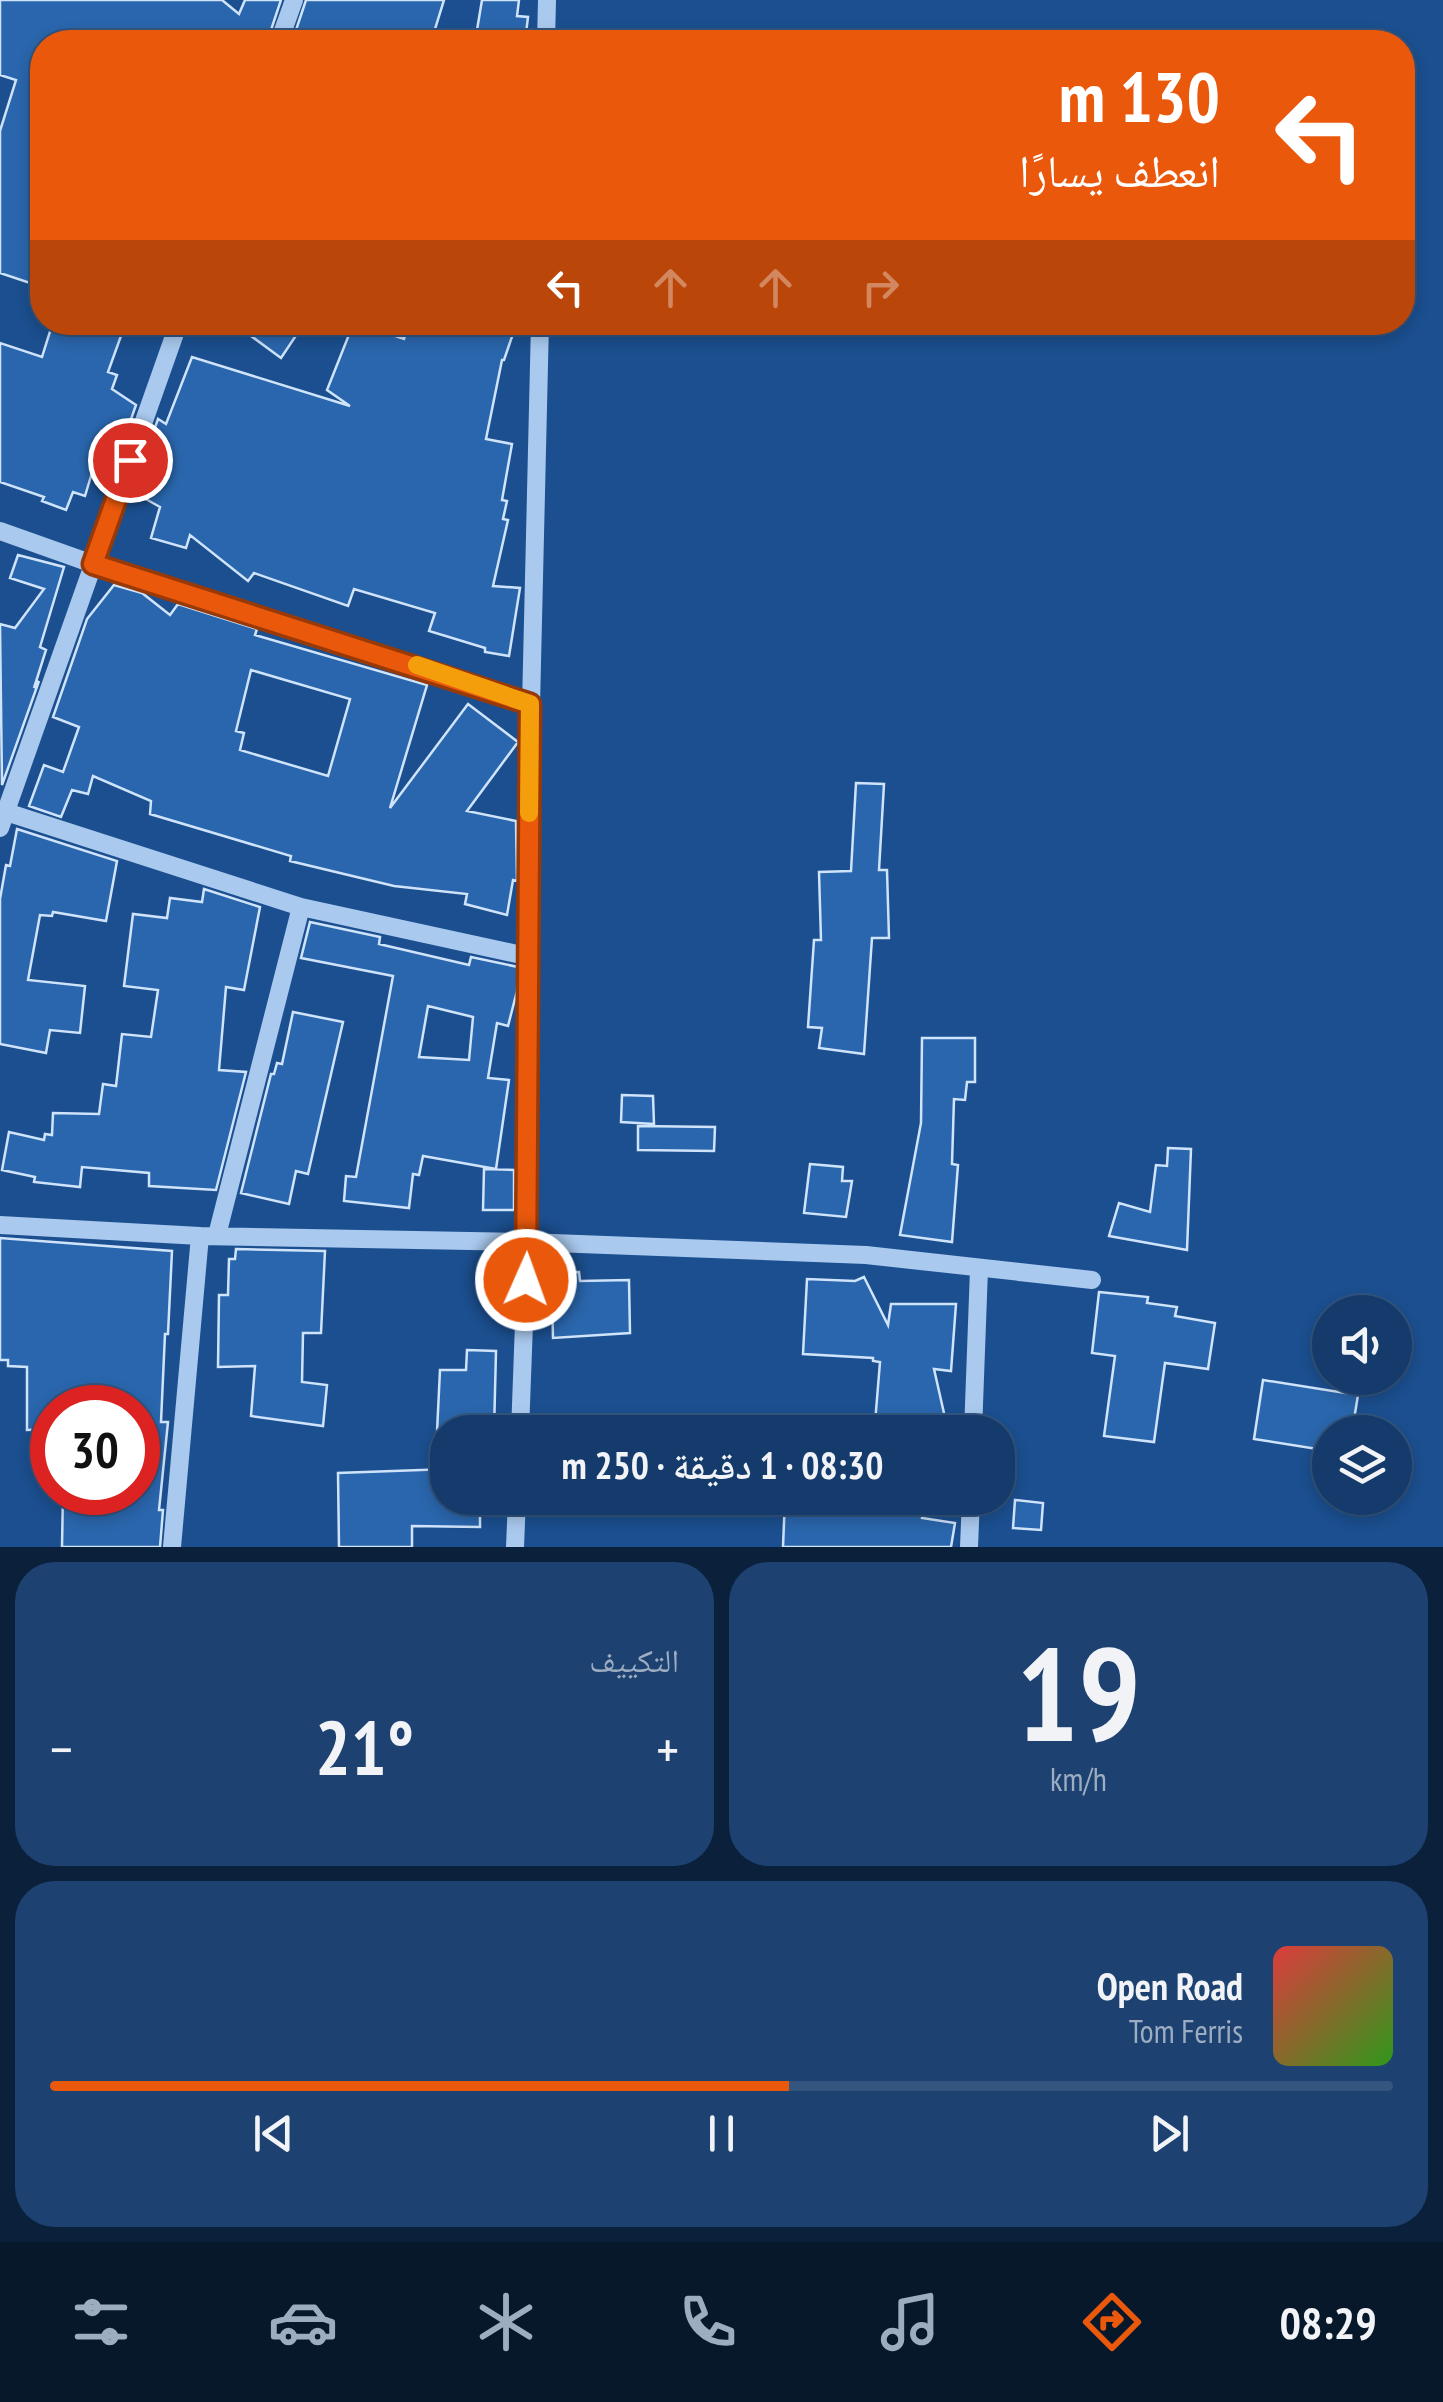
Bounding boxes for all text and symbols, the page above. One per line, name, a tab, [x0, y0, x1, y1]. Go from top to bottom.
text: 130 m	[1059, 51, 1220, 141]
icon: left	[1255, 70, 1385, 200]
text: انعطف يسارًا	[1019, 141, 1220, 199]
icon: left	[538, 260, 593, 315]
icon: ahead	[643, 260, 698, 315]
icon: ahead	[748, 260, 803, 315]
icon: right	[853, 260, 908, 315]
pin	[88, 418, 173, 503]
icon: arrive	[103, 433, 158, 488]
position arrow	[474, 1228, 578, 1332]
map controls	[1312, 1295, 1412, 1515]
button: sound	[1312, 1295, 1412, 1395]
speed limit sign: 30	[30, 1385, 160, 1515]
button: layers	[1312, 1415, 1412, 1515]
text: 08:30 · 1 دقيقة · 250 m	[562, 1440, 883, 1489]
text: 19	[1016, 1609, 1141, 1777]
text: التكييف	[589, 1639, 679, 1681]
text: 21°	[315, 1699, 414, 1796]
text: −	[50, 1713, 73, 1784]
text: +	[656, 1713, 679, 1784]
text: km/h	[1050, 1758, 1107, 1800]
text: Open Road	[1097, 1961, 1243, 2010]
text: Tom Ferris	[1129, 2010, 1243, 2052]
icon: previous	[246, 2106, 301, 2161]
icon: pause	[694, 2106, 749, 2161]
icon: next	[1142, 2106, 1197, 2161]
icon: filters	[66, 2287, 136, 2357]
icon: car	[268, 2287, 338, 2357]
icon: climate	[471, 2287, 541, 2357]
icon: phone	[673, 2287, 743, 2357]
icon: music	[875, 2287, 945, 2357]
icon: directions	[1077, 2287, 1147, 2357]
text: 08:29	[1280, 2293, 1377, 2351]

